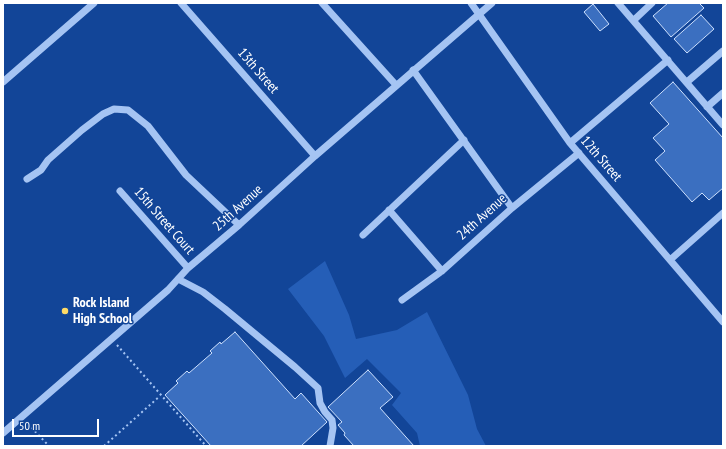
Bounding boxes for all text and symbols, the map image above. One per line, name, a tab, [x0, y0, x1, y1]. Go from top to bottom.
street label: 13th Street	[234, 45, 282, 97]
street label: 12th Street	[577, 133, 625, 185]
street label: 25th Avenue	[210, 181, 266, 235]
street label: 15th Street Court	[130, 184, 198, 258]
street label: 24th Avenue	[454, 190, 510, 244]
place label: Rock Island High School	[73, 295, 132, 328]
marker: Rock Island High School	[60, 306, 70, 316]
scale bar	[14, 411, 101, 437]
text: 50 m	[19, 418, 40, 433]

